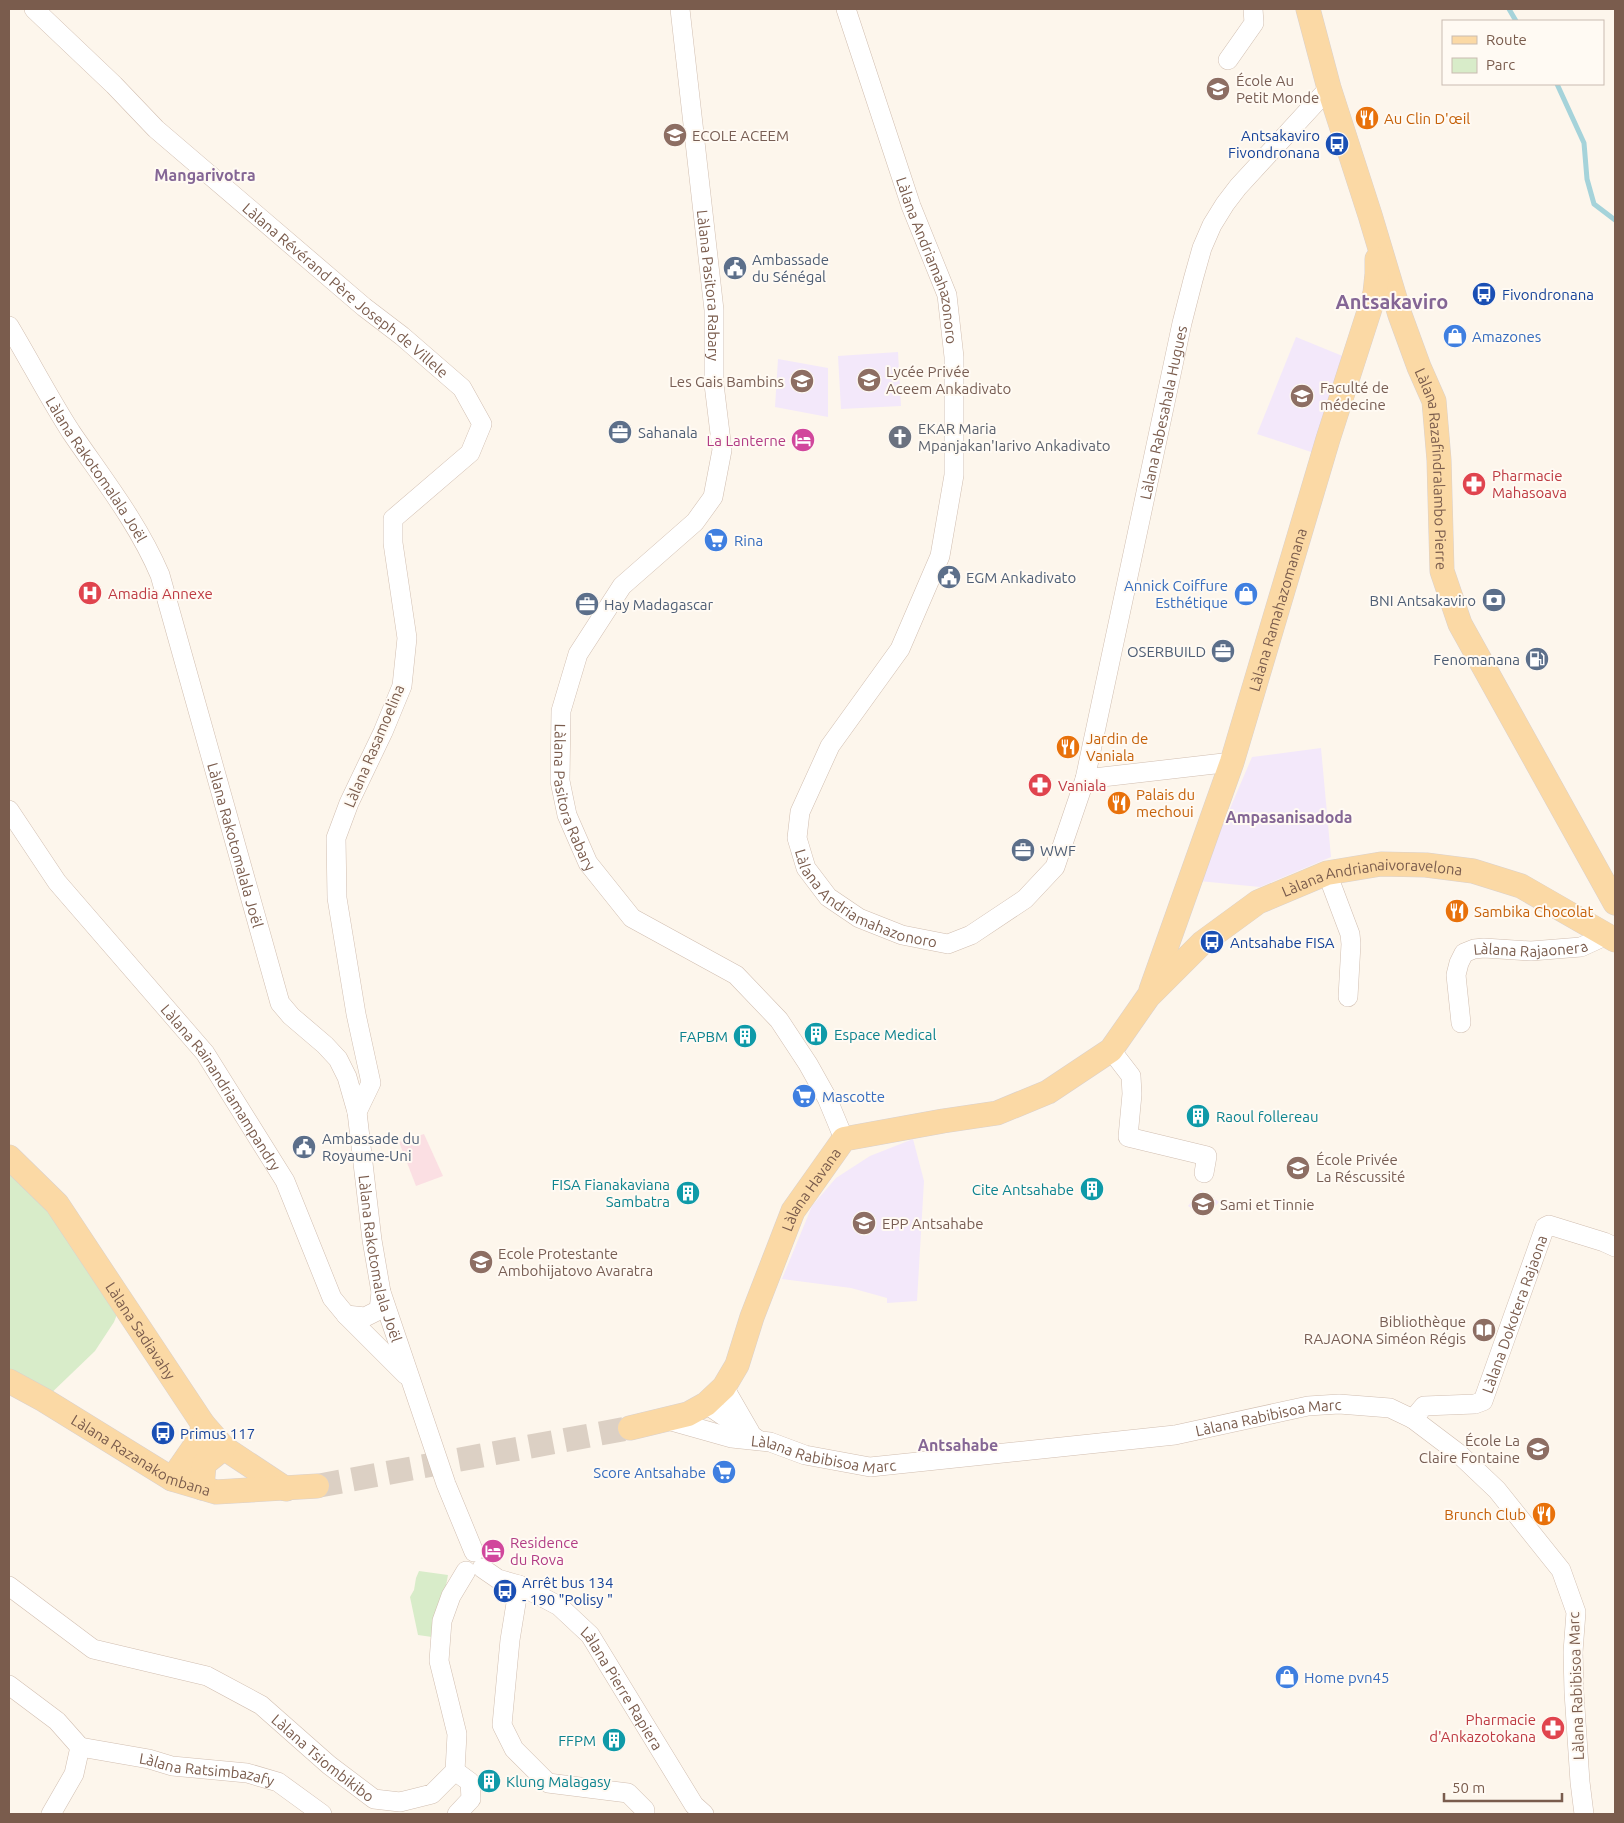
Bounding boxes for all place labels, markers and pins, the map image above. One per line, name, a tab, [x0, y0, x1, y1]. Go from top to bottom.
place label: École Au Petit Monde	[1236, 72, 1319, 106]
school or university icon: École Au Petit Monde	[1205, 76, 1231, 102]
restaurant icon: Au Clin D'œil	[1354, 105, 1380, 131]
place label: Au Clin D'œil	[1384, 110, 1470, 127]
school or university icon: ECOLE ACEEM	[662, 122, 688, 148]
place label: ECOLE ACEEM	[692, 127, 789, 144]
place label: Antsakaviro Fivondronana	[1228, 127, 1320, 161]
bus stop icon: Antsakaviro Fivondronana	[1324, 131, 1350, 157]
place label: Ambassade du Sénégal	[752, 251, 829, 285]
public building icon: Ambassade du Sénégal	[722, 255, 748, 281]
bus stop icon: Fivondronana	[1471, 281, 1497, 307]
place label: Fivondronana	[1502, 286, 1594, 303]
shop icon: Amazones	[1442, 323, 1468, 349]
place label: Amazones	[1472, 328, 1541, 345]
place label: Lycée Privée Aceem Ankadivato	[886, 363, 1011, 397]
school or university icon: Lycée Privée Aceem Ankadivato	[856, 367, 882, 393]
school or university icon: Les Gais Bambins	[789, 368, 815, 394]
place label: Les Gais Bambins	[669, 373, 784, 390]
place label: Faculté de médecine	[1320, 379, 1389, 413]
school or university icon: Faculté de médecine	[1289, 383, 1315, 409]
office icon: Sahanala	[607, 419, 633, 445]
place label: EKAR Maria Mpanjakan'Iarivo Ankadivato	[918, 420, 1111, 454]
place label: Sahanala	[638, 424, 698, 441]
church icon: EKAR Maria Mpanjakan'Iarivo Ankadivato	[887, 424, 913, 450]
hotel icon: La Lanterne	[790, 427, 816, 453]
place label: La Lanterne	[707, 432, 786, 449]
place label: Pharmacie Mahasoava	[1492, 467, 1567, 501]
pharmacy icon: Pharmacie Mahasoava	[1461, 471, 1487, 497]
supermarket icon: Rina	[703, 527, 729, 553]
place label: Rina	[734, 532, 763, 549]
public building icon: EGM Ankadivato	[936, 564, 962, 590]
place label: EGM Ankadivato	[966, 569, 1076, 586]
place label: Annick Coiffure Esthétique	[1124, 577, 1228, 611]
hospital icon: Amadia Annexe	[77, 580, 103, 606]
shop icon: Annick Coiffure Esthétique	[1233, 581, 1259, 607]
place label: Amadia Annexe	[108, 585, 213, 602]
bank icon: BNI Antsakaviro	[1481, 587, 1507, 613]
office icon: Hay Madagascar	[574, 591, 600, 617]
place label: BNI Antsakaviro	[1369, 592, 1476, 609]
place label: Hay Madagascar	[604, 596, 714, 613]
office icon: OSERBUILD	[1210, 638, 1236, 664]
place label: OSERBUILD	[1127, 643, 1206, 660]
fuel station icon: Fenomanana	[1524, 646, 1550, 672]
place label: Fenomanana	[1433, 651, 1520, 668]
place label: Jardin de Vaniala	[1086, 730, 1148, 764]
restaurant icon: Jardin de Vaniala	[1055, 734, 1081, 760]
pharmacy icon: Vaniala	[1027, 772, 1053, 798]
place label: Vaniala	[1058, 777, 1107, 794]
place label: Palais du mechoui	[1136, 786, 1195, 820]
restaurant icon: Palais du mechoui	[1106, 790, 1132, 816]
office icon: WWF	[1010, 837, 1036, 863]
place label: WWF	[1040, 842, 1076, 859]
restaurant icon: Sambika Chocolat	[1444, 898, 1470, 924]
place label: Sambika Chocolat	[1474, 903, 1594, 920]
bus stop icon: Antsahabe FISA	[1199, 929, 1225, 955]
place label: Antsahabe FISA	[1230, 934, 1335, 951]
building icon: Espace Medical	[803, 1021, 829, 1047]
building icon: FAPBM	[732, 1023, 758, 1049]
place label: Espace Medical	[834, 1026, 936, 1043]
place label: FAPBM	[679, 1028, 728, 1045]
supermarket icon: Mascotte	[791, 1083, 817, 1109]
place label: Mascotte	[822, 1088, 885, 1105]
building icon: Raoul follereau	[1185, 1103, 1211, 1129]
place label: Raoul follereau	[1216, 1108, 1319, 1125]
place label: Ambassade du Royaume-Uni	[322, 1130, 420, 1164]
public building icon: Ambassade du Royaume-Uni	[291, 1134, 317, 1160]
place label: École Privée La Réscussité	[1316, 1151, 1405, 1185]
school or university icon: École Privée La Réscussité	[1285, 1155, 1311, 1181]
place label: FISA Fianakaviana Sambatra	[551, 1176, 670, 1210]
building icon: Cite Antsahabe	[1079, 1176, 1105, 1202]
building icon: FISA Fianakaviana Sambatra	[675, 1180, 701, 1206]
place label: Cite Antsahabe	[972, 1181, 1074, 1198]
school or university icon: Sami et Tinnie	[1190, 1191, 1216, 1217]
place label: Sami et Tinnie	[1220, 1196, 1315, 1213]
school or university icon: EPP Antsahabe	[851, 1210, 877, 1236]
place label: EPP Antsahabe	[882, 1215, 984, 1232]
place label: Ecole Protestante Ambohijatovo Avaratra	[498, 1245, 653, 1279]
school or university icon: Ecole Protestante Ambohijatovo Avaratra	[468, 1249, 494, 1275]
place label: Bibliothèque RAJAONA Siméon Régis	[1304, 1313, 1466, 1347]
library icon: Bibliothèque RAJAONA Siméon Régis	[1471, 1317, 1497, 1343]
bus stop icon: Primus 117	[150, 1420, 176, 1446]
place label: Primus 117	[180, 1425, 255, 1442]
place label: École La Claire Fontaine	[1419, 1432, 1520, 1466]
school or university icon: École La Claire Fontaine	[1525, 1436, 1551, 1462]
supermarket icon: Score Antsahabe	[711, 1459, 737, 1485]
place label: Score Antsahabe	[593, 1464, 706, 1481]
restaurant icon: Brunch Club	[1531, 1501, 1557, 1527]
place label: Brunch Club	[1444, 1506, 1526, 1523]
place label: Residence du Rova	[510, 1534, 579, 1568]
hotel icon: Residence du Rova	[480, 1538, 506, 1564]
place label: Arrêt bus 134 - 190 "Polisy "	[522, 1574, 613, 1608]
bus stop icon: Arrêt bus 134 - 190 "Polisy "	[492, 1578, 518, 1604]
shop icon: Home pvn45	[1274, 1664, 1300, 1690]
place label: Home pvn45	[1304, 1669, 1389, 1686]
place label: Pharmacie d'Ankazotokana	[1429, 1711, 1536, 1745]
pharmacy icon: Pharmacie d'Ankazotokana	[1540, 1715, 1566, 1741]
building icon: FFPM	[601, 1727, 627, 1753]
place label: FFPM	[558, 1732, 596, 1749]
building icon: Klung Malagasy	[476, 1768, 502, 1794]
place label: Klung Malagasy	[506, 1773, 611, 1790]

